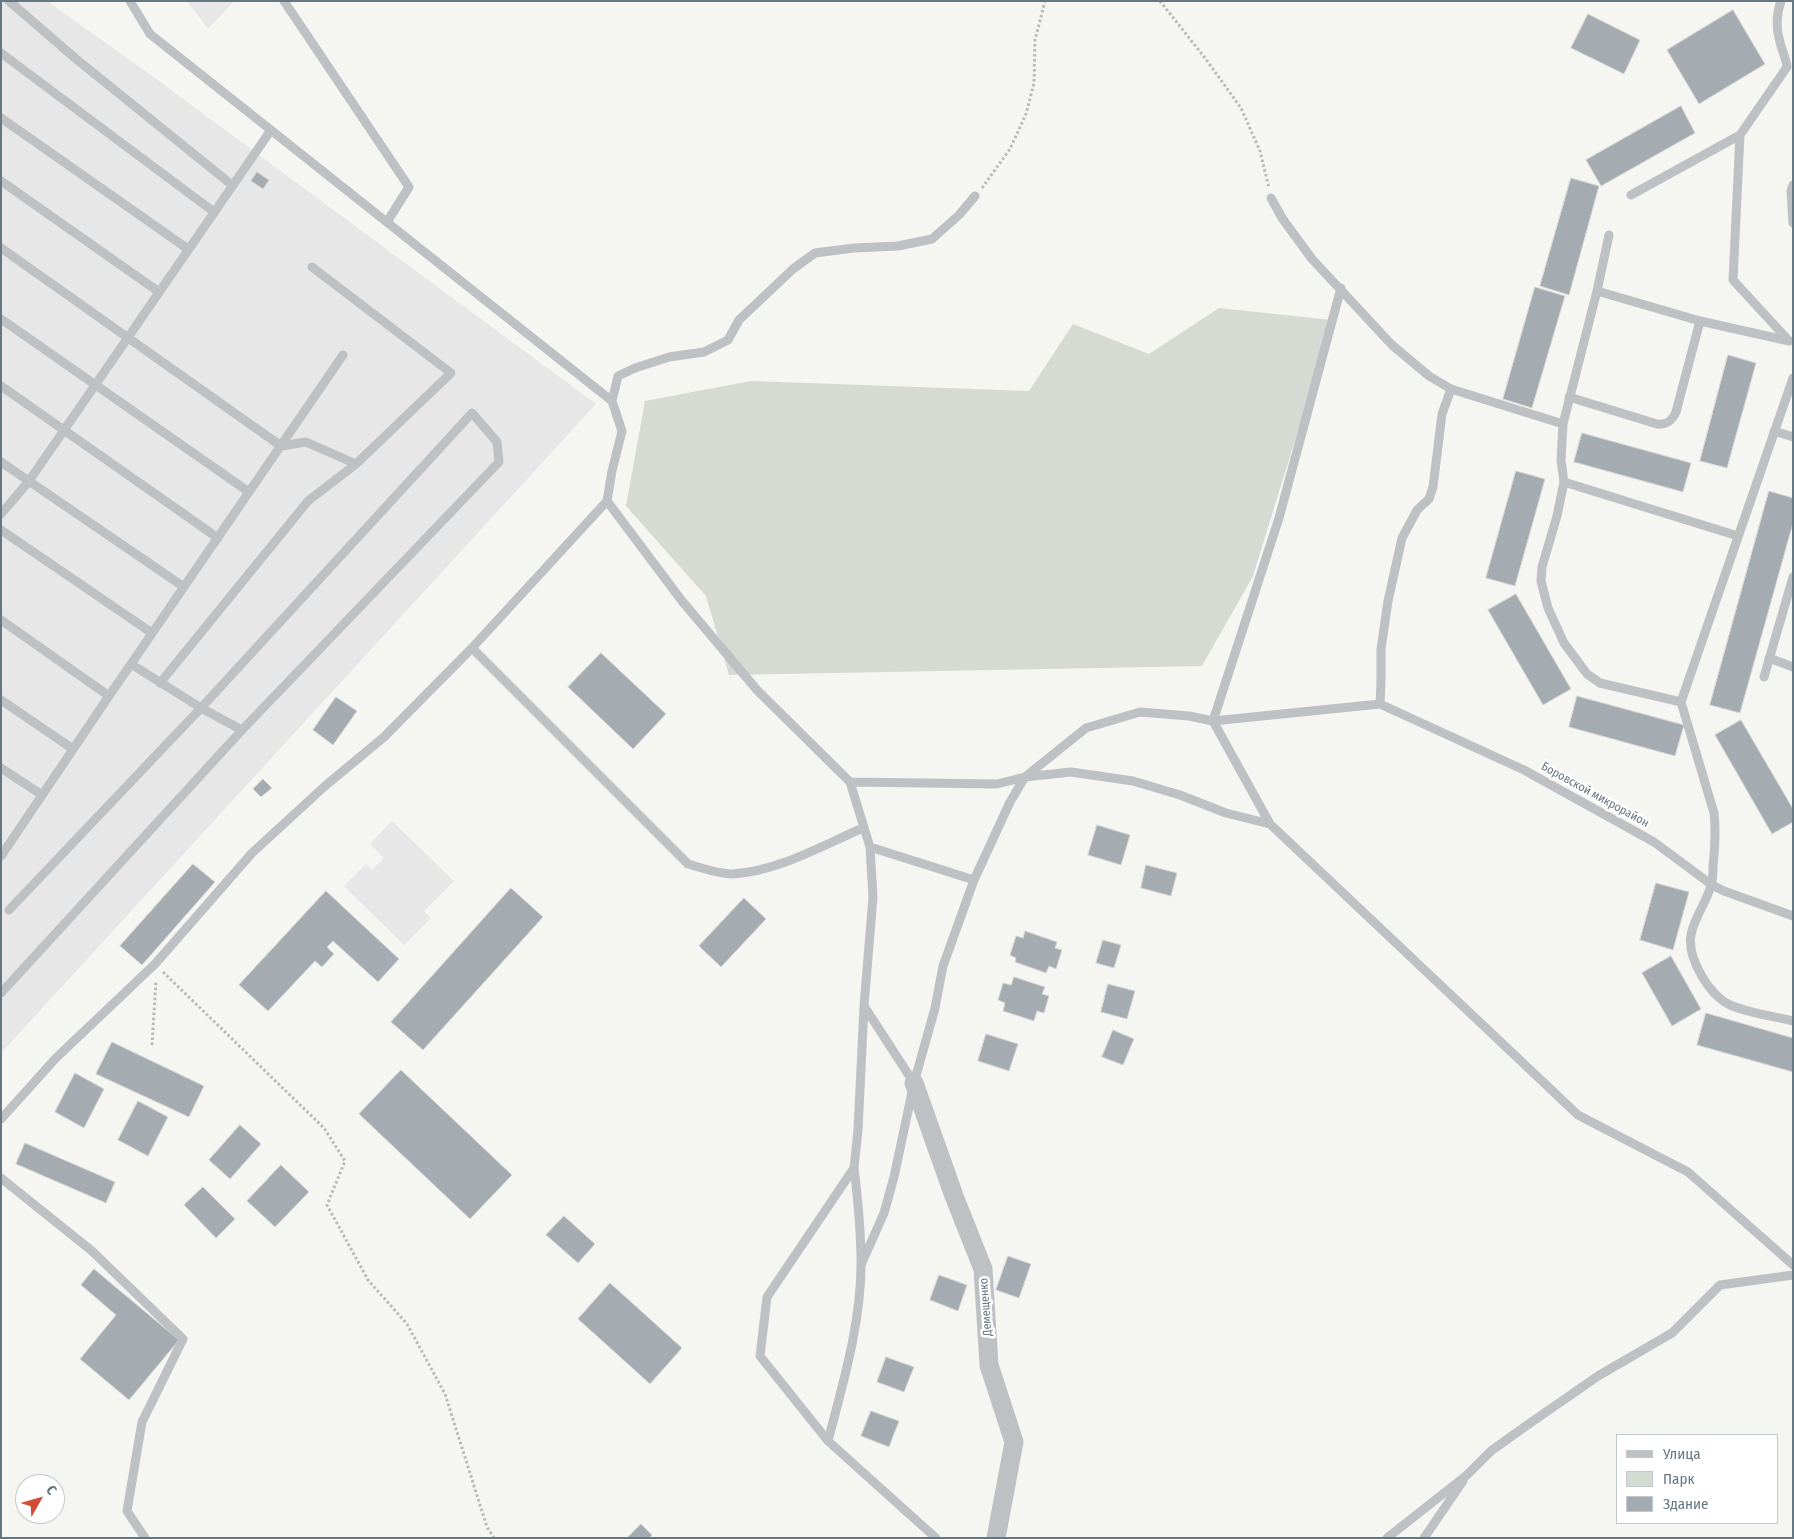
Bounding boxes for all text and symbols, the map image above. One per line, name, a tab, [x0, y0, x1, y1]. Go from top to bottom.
street label: Боровской микрорайон	[1539, 759, 1651, 831]
street label: Демещенко	[977, 1277, 995, 1337]
legend	[1616, 1434, 1779, 1524]
text: Улица	[1663, 1445, 1701, 1463]
text: Парк	[1663, 1470, 1694, 1488]
north arrow	[15, 1474, 65, 1524]
text: С	[42, 1482, 60, 1498]
text: Здание	[1663, 1495, 1709, 1513]

